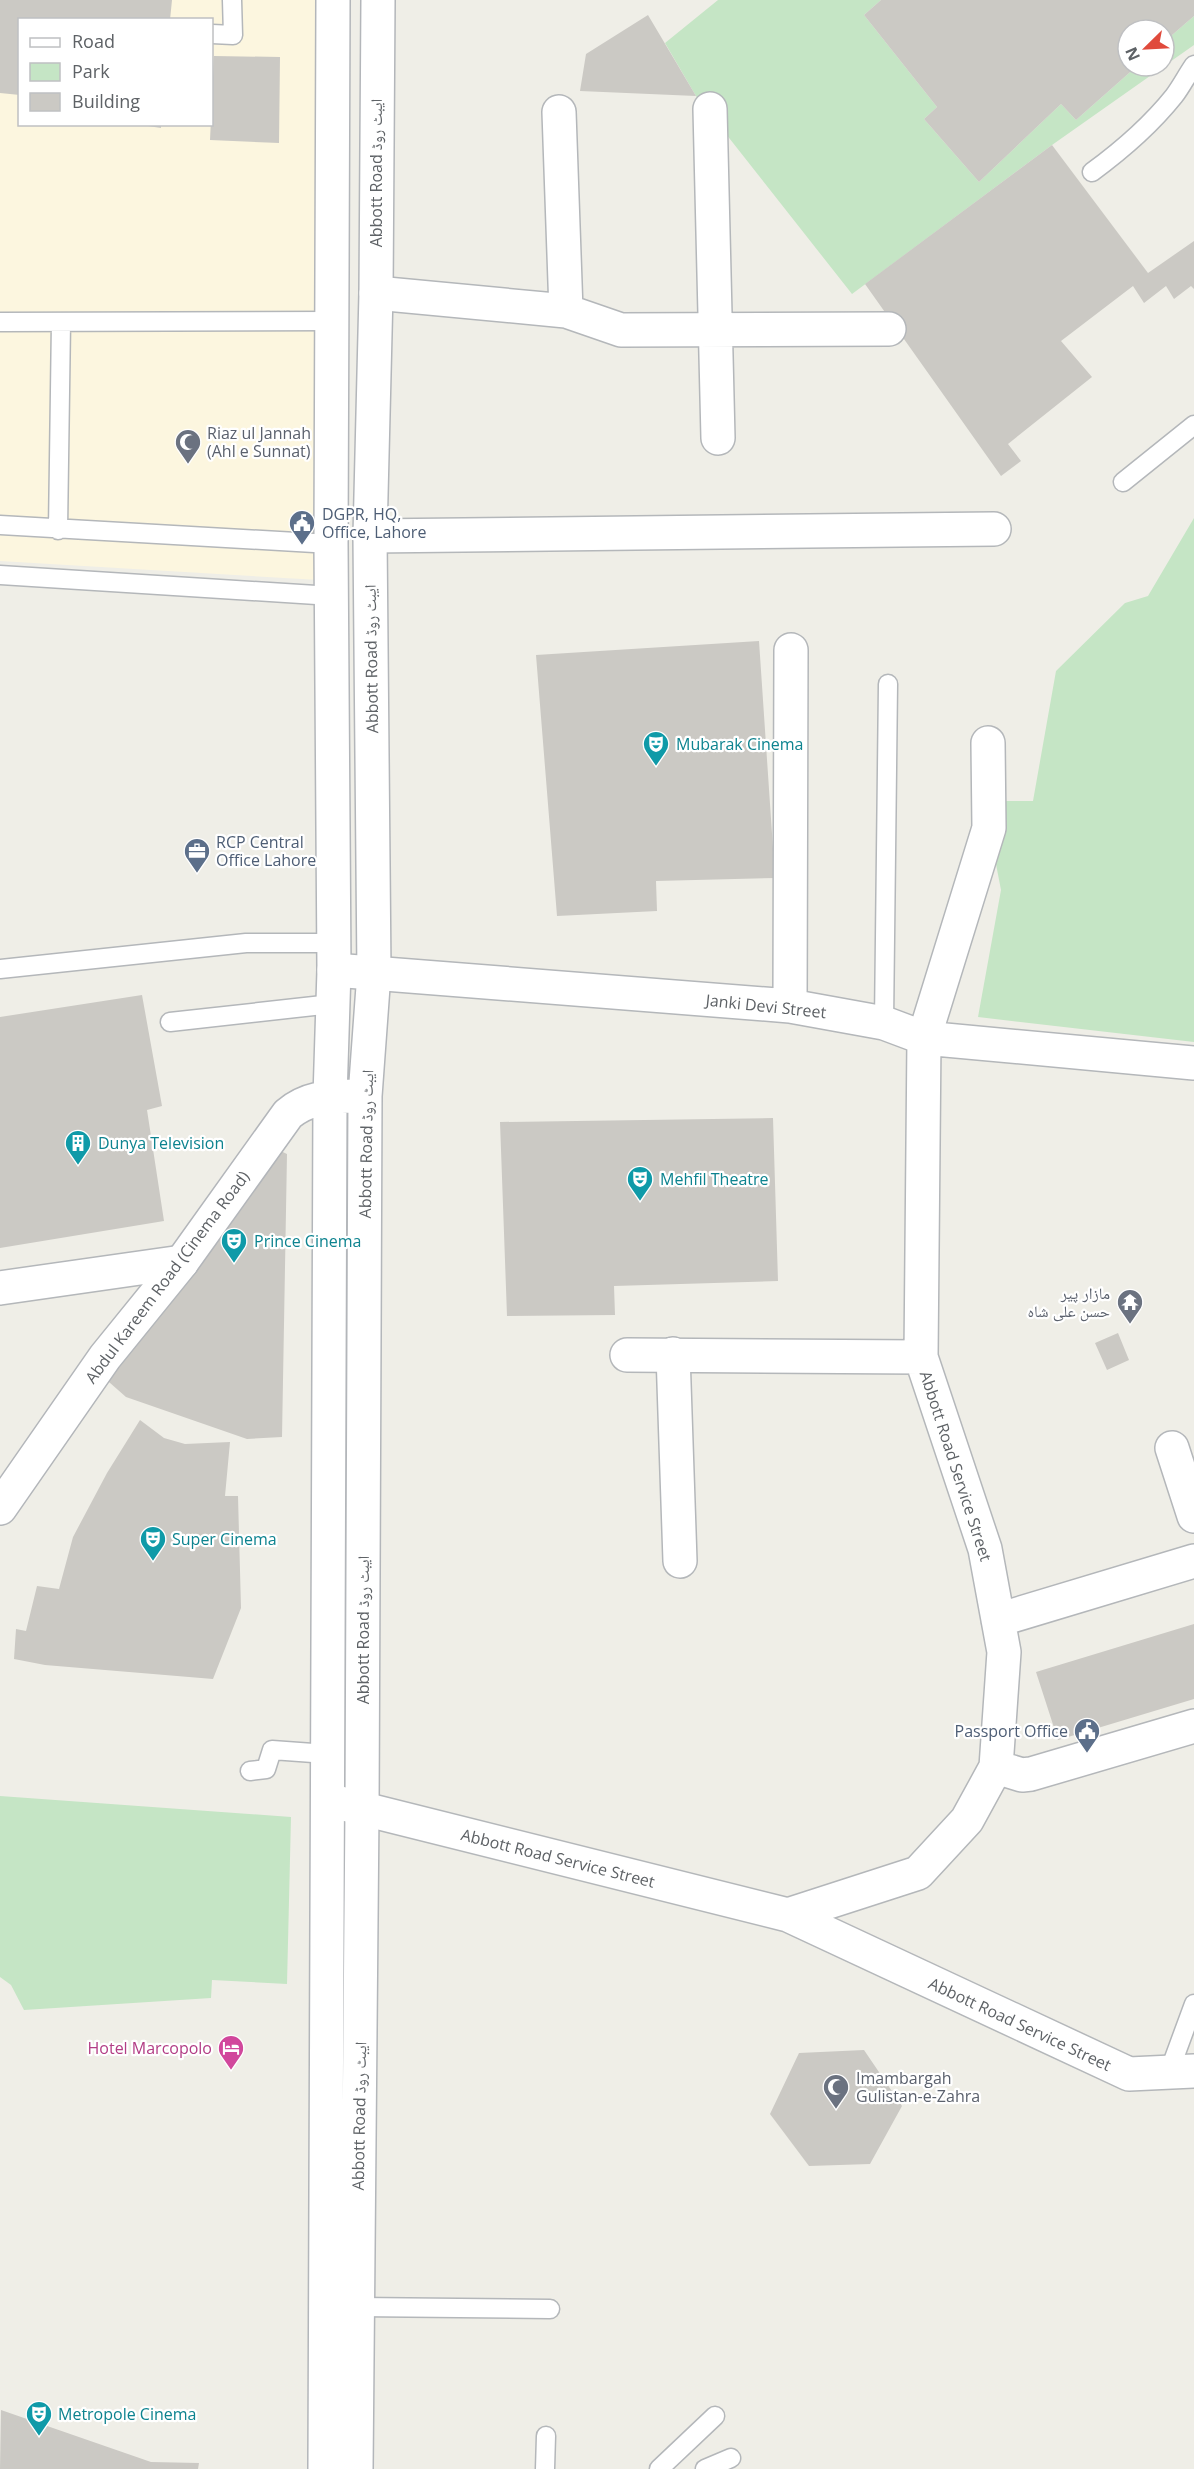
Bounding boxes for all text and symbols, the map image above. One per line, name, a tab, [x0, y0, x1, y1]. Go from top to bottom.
legend	[18, 18, 213, 126]
north arrow	[1116, 18, 1176, 78]
text: Road	[72, 29, 115, 53]
text: N	[1120, 44, 1145, 65]
text: Park	[72, 59, 110, 83]
text: Building	[72, 89, 140, 113]
street label: Abbott Road ایبٹ روڈ	[365, 99, 387, 247]
place label: Riaz ul Jannah (Ahl e Sunnat)	[207, 422, 311, 462]
mosque icon: Riaz ul Jannah (Ahl e Sunnat)	[173, 427, 203, 465]
place label: DGPR, HQ, Office, Lahore	[322, 503, 426, 543]
public building icon: DGPR, HQ, Office, Lahore	[287, 508, 317, 546]
street label: Abbott Road ایبٹ روڈ	[359, 584, 383, 734]
theatre icon: Mubarak Cinema	[641, 729, 671, 767]
place label: Mubarak Cinema	[676, 733, 804, 755]
place label: RCP Central Office Lahore	[216, 831, 316, 871]
office icon: RCP Central Office Lahore	[182, 836, 212, 874]
street label: Janki Devi Street	[703, 989, 828, 1023]
street label: Abbott Road ایبٹ روڈ	[354, 1069, 378, 1219]
building icon: Dunya Television	[63, 1128, 93, 1166]
place label: Dunya Television	[98, 1132, 224, 1154]
theatre icon: Mehfil Theatre	[625, 1164, 655, 1202]
street label: Abdul Kareem Road (Cinema Road)	[80, 1166, 254, 1388]
place label: Mehfil Theatre	[660, 1168, 769, 1190]
theatre icon: Prince Cinema	[219, 1226, 249, 1264]
place label: Prince Cinema	[254, 1230, 361, 1252]
place label: مازار پیر حسن علی شاہ	[1027, 1282, 1110, 1322]
temple icon: مازار پیر حسن علی شاہ	[1115, 1287, 1145, 1325]
street label: Abbott Road Service Street	[915, 1368, 997, 1564]
theatre icon: Super Cinema	[138, 1524, 168, 1562]
place label: Super Cinema	[172, 1528, 277, 1550]
street label: Abbott Road ایبٹ روڈ	[352, 1556, 374, 1704]
public building icon: Passport Office	[1072, 1716, 1102, 1754]
place label: Passport Office	[955, 1720, 1068, 1742]
street label: Abbott Road Service Street	[459, 1823, 658, 1893]
street label: Abbott Road Service Street	[925, 1972, 1115, 2076]
hotel icon: Hotel Marcopolo	[216, 2033, 246, 2071]
place label: Hotel Marcopolo	[88, 2037, 212, 2059]
street label: Abbott Road ایبٹ روڈ	[347, 2041, 371, 2191]
place label: Imambargah Gulistan-e-Zahra	[856, 2067, 980, 2107]
mosque icon: Imambargah Gulistan-e-Zahra	[821, 2072, 851, 2110]
theatre icon: Metropole Cinema	[24, 2399, 54, 2437]
place label: Metropole Cinema	[58, 2403, 196, 2425]

